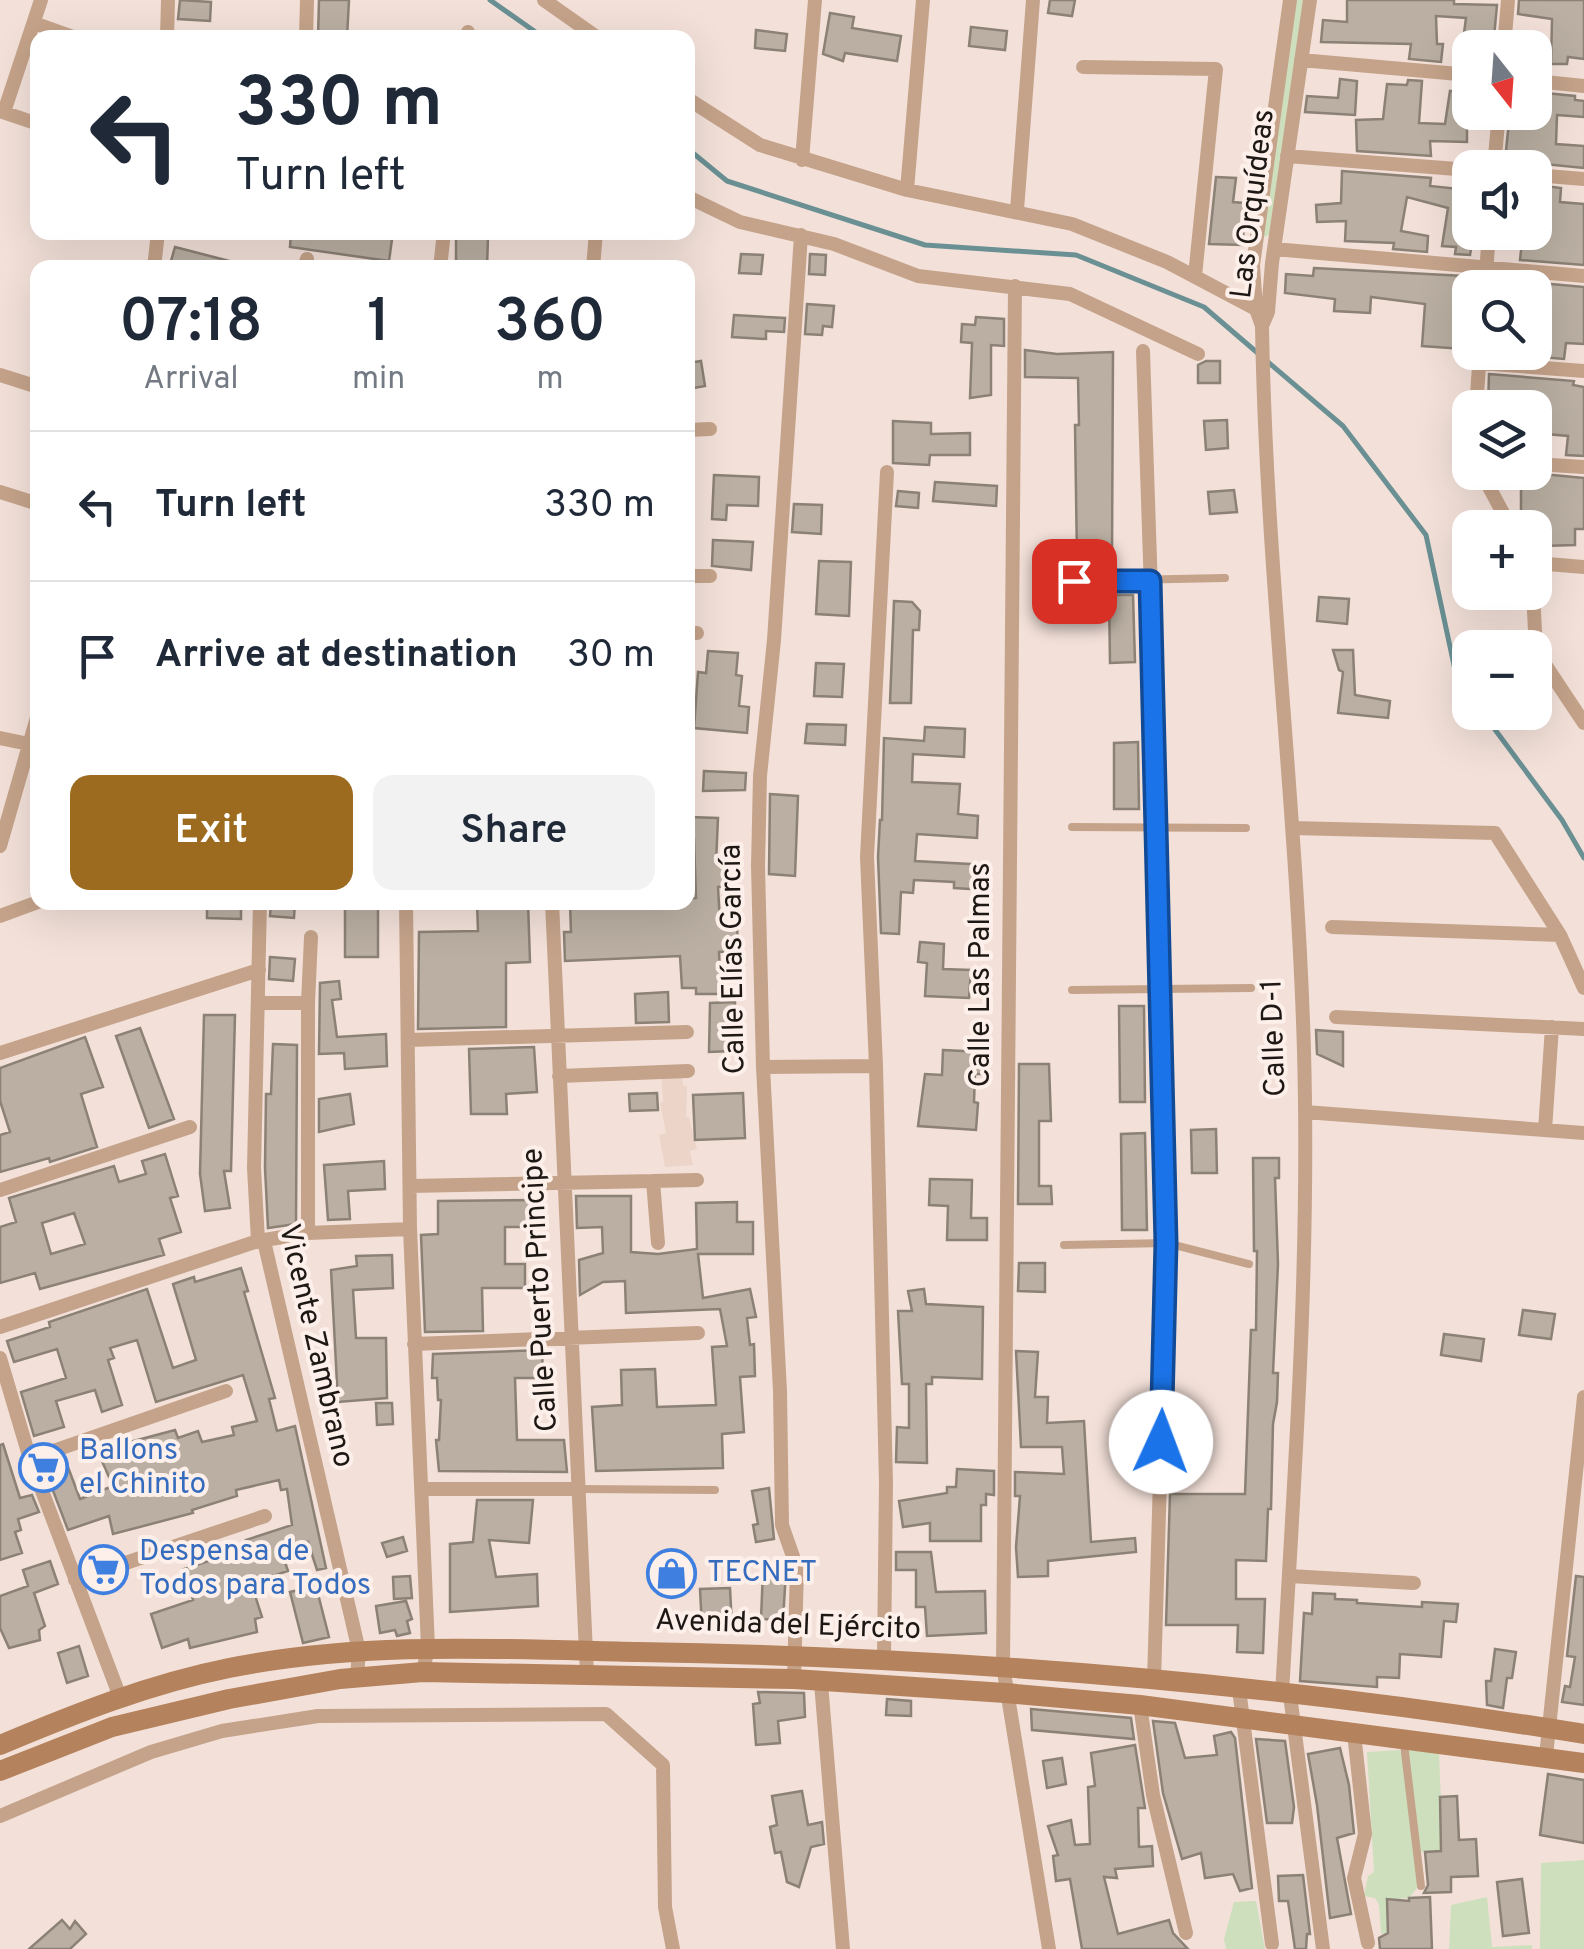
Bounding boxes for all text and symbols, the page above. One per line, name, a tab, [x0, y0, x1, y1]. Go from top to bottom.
north arrow	[1452, 30, 1552, 130]
map controls	[1452, 30, 1552, 730]
text: 330 m	[235, 62, 443, 151]
icon: left	[70, 70, 200, 200]
street label: Las Orquídeas	[1224, 107, 1284, 301]
text: Turn left	[235, 149, 406, 206]
button: sound	[1452, 150, 1552, 250]
button: search	[1452, 270, 1552, 370]
text: 07:18	[119, 287, 263, 363]
text: 1	[367, 287, 390, 363]
text: 360	[494, 287, 606, 363]
text: Arrival	[143, 360, 239, 400]
text: min	[352, 360, 405, 400]
text: m	[537, 360, 564, 400]
button: layers	[1452, 390, 1552, 490]
icon: left	[70, 479, 125, 534]
text: Turn left	[155, 482, 307, 531]
text: 330 m	[544, 482, 655, 531]
button: +	[1452, 510, 1552, 610]
pin	[1032, 539, 1117, 624]
icon: arrive	[1047, 554, 1102, 609]
icon: arrive	[70, 629, 125, 684]
button: −	[1452, 630, 1552, 730]
text: Arrive at destination	[155, 632, 518, 681]
text: 30 m	[567, 632, 655, 681]
button: Exit	[70, 775, 353, 890]
button: Share	[373, 775, 655, 890]
street label: Calle Elías García	[713, 843, 755, 1075]
street label: Calle Las Palmas	[963, 862, 1000, 1088]
street label: Calle D-1	[1254, 979, 1296, 1097]
street label: Calle Puerto Principe	[515, 1147, 567, 1433]
street label: Vicente Zambrano	[269, 1221, 361, 1471]
position arrow	[1109, 1390, 1213, 1494]
place label: Ballons el Chinito	[79, 1433, 206, 1504]
supermarket icon: Ballons el Chinito	[18, 1442, 70, 1494]
place label: Despensa de Todos para Todos	[139, 1534, 371, 1605]
supermarket icon: Despensa de Todos para Todos	[78, 1543, 130, 1595]
shop icon: TECNET	[646, 1547, 698, 1599]
place label: TECNET	[707, 1555, 817, 1592]
street label: Avenida del Ejército	[654, 1603, 922, 1649]

